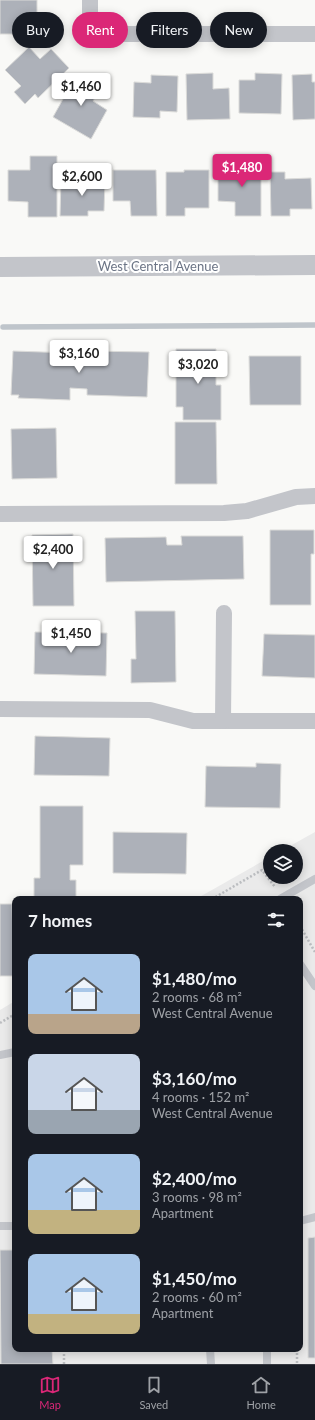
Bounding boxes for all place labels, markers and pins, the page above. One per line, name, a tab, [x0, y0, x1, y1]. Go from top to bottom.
pin: $1,460	[48, 73, 114, 107]
pin: $1,480	[209, 154, 275, 188]
pin: $2,600	[49, 163, 115, 197]
pin: $3,160	[46, 340, 112, 374]
pin: $3,020	[165, 351, 231, 385]
pin: $2,400	[20, 536, 86, 570]
pin: $1,450	[38, 620, 104, 654]

